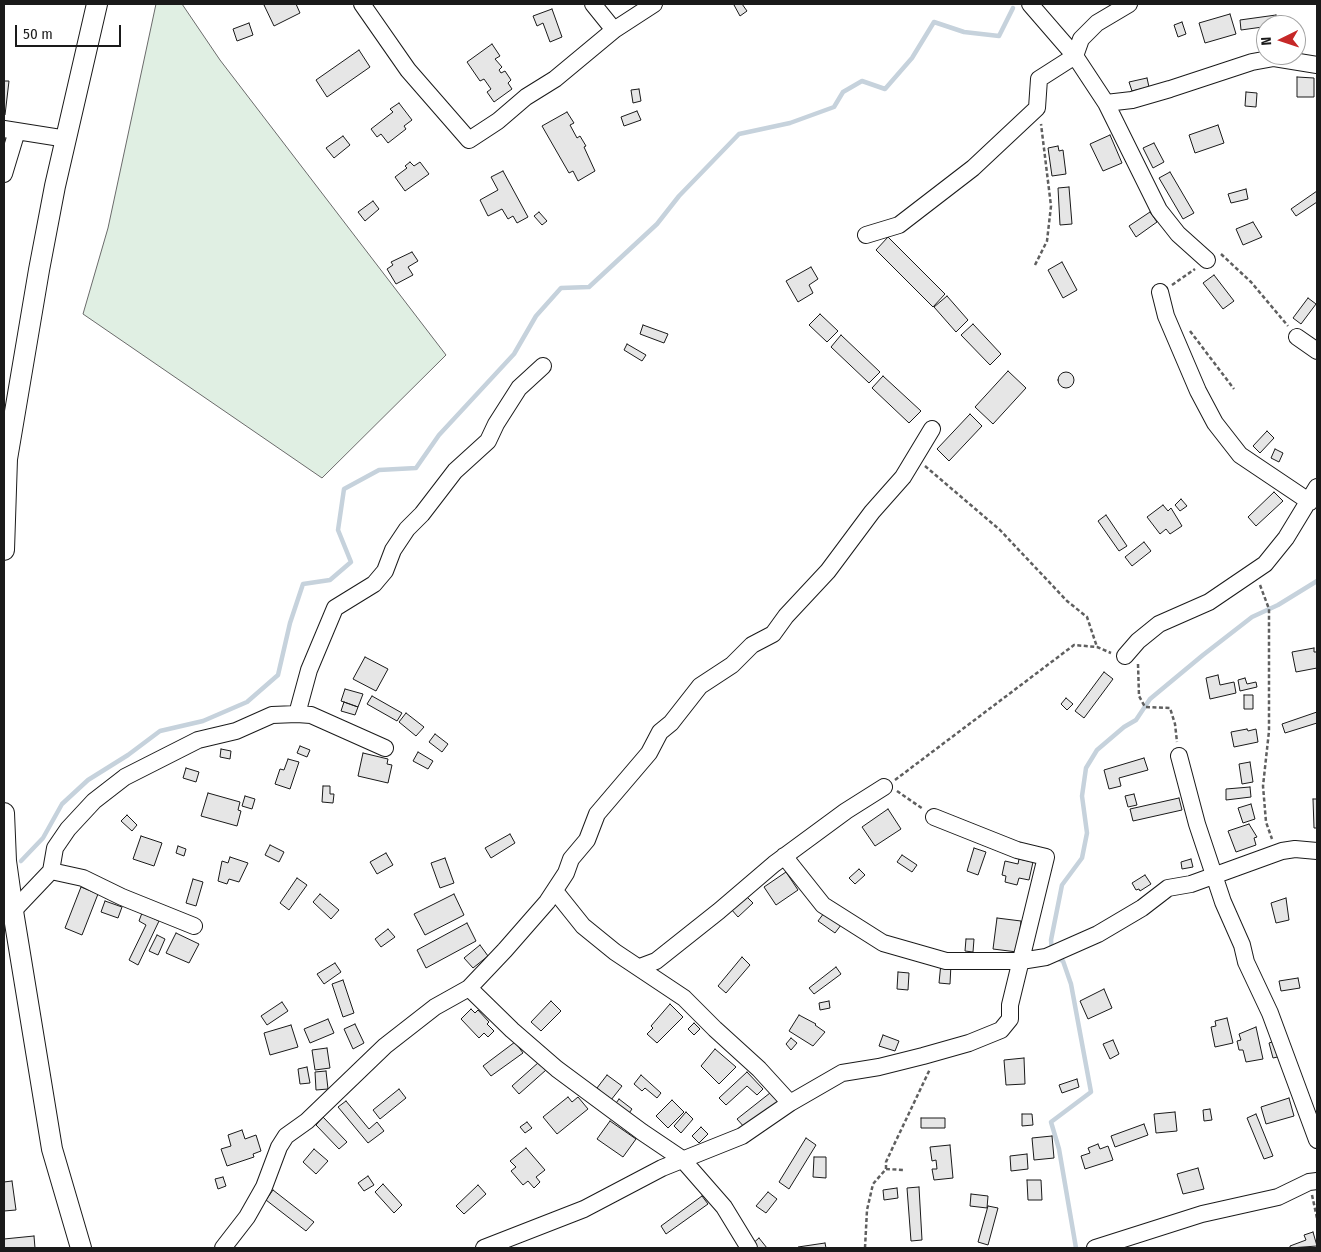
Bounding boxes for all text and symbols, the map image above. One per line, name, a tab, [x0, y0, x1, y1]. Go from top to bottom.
scale bar	[18, 15, 124, 47]
north arrow	[1256, 15, 1306, 65]
text: 50 m	[23, 25, 53, 43]
text: N	[1258, 36, 1275, 46]

